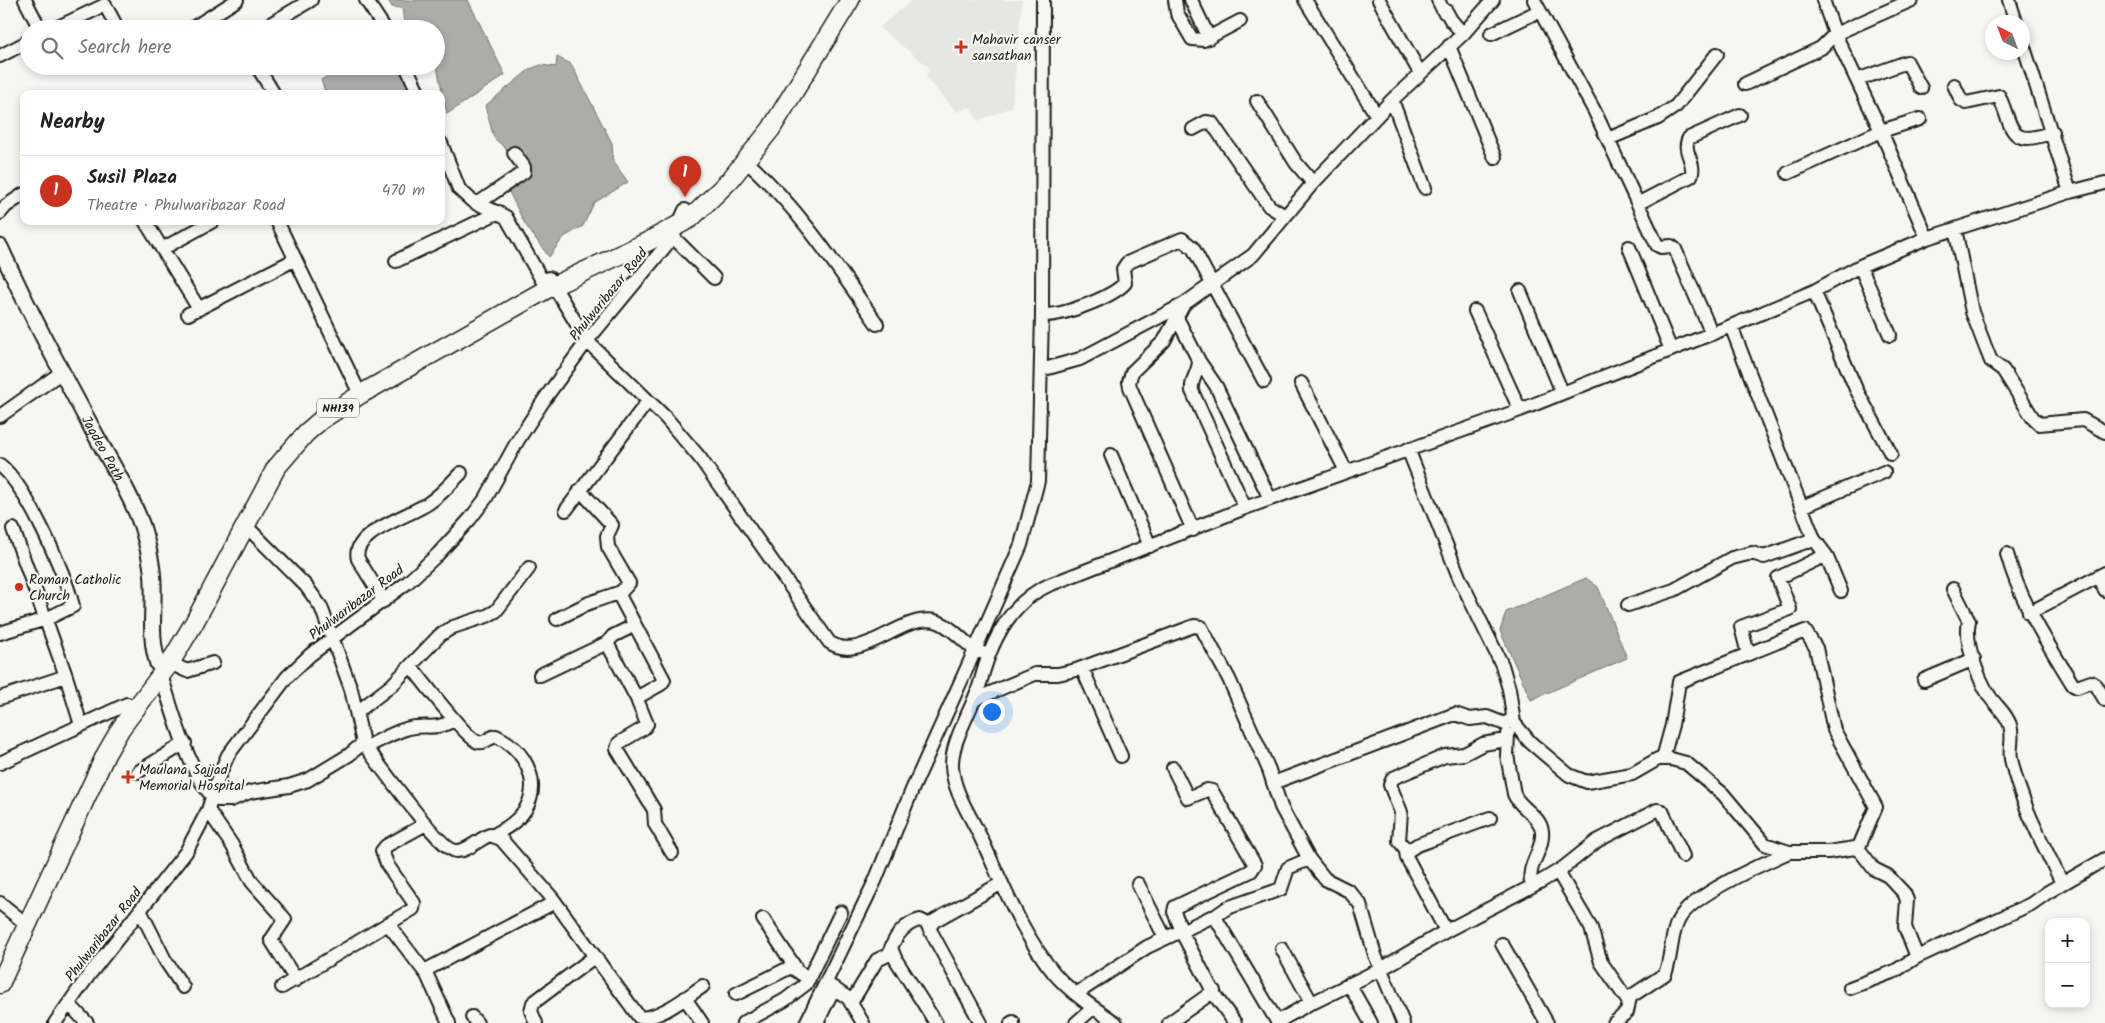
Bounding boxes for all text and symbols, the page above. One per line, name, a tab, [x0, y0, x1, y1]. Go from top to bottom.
north arrow	[1985, 15, 2030, 60]
search box	[20, 20, 445, 75]
place label: Mahavir canser sansathan	[972, 29, 1062, 67]
text: Search here	[78, 33, 172, 63]
icon: search	[38, 34, 66, 62]
marker: Mahavir canser sansathan	[954, 40, 968, 54]
text: Nearby	[40, 106, 105, 139]
pin: 1	[669, 156, 701, 197]
text: Susil Plaza	[87, 163, 177, 193]
text: 1	[54, 178, 58, 203]
text: 470 m	[382, 178, 425, 203]
text: Theatre · Phulwaribazar Road	[87, 193, 285, 218]
street label: Phulwaribazar Road	[564, 243, 654, 346]
road number: NH139	[317, 398, 359, 418]
street label: Jagdeo Path	[75, 412, 129, 485]
street label: Phulwaribazar Road	[304, 559, 410, 646]
place label: Roman Catholic Church	[29, 569, 122, 607]
marker: Roman Catholic Church	[13, 581, 25, 593]
your location	[979, 699, 1005, 725]
place label: Maulana Sajjad Memorial Hospital	[139, 759, 245, 797]
marker: Maulana Sajjad Memorial Hospital	[121, 770, 135, 784]
street label: Phulwaribazar Road	[60, 882, 148, 986]
map controls	[2045, 918, 2090, 1008]
button: +	[2045, 918, 2090, 963]
button: −	[2045, 963, 2090, 1008]

